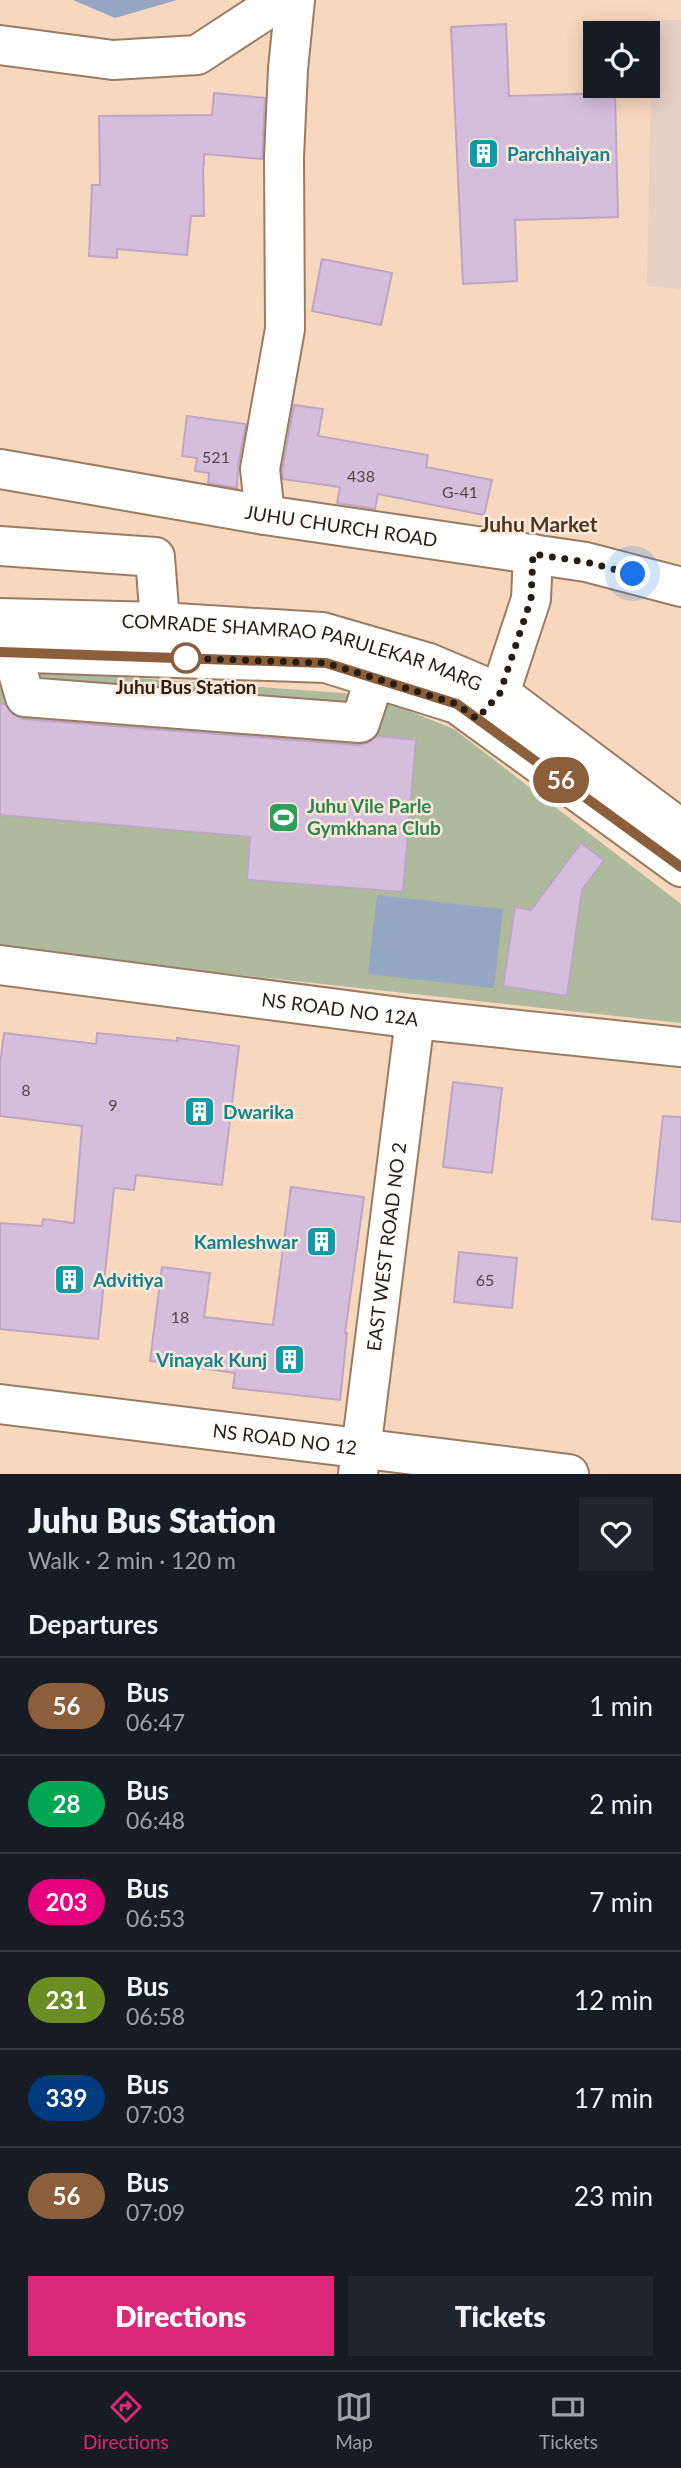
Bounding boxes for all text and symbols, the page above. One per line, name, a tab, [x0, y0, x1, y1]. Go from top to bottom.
map controls	[583, 21, 660, 98]
button: locate	[583, 21, 660, 98]
building icon: Parchhaiyan	[467, 137, 501, 171]
place label: Parchhaiyan	[507, 142, 610, 165]
house number: 521	[202, 447, 230, 466]
house number: 438	[347, 466, 375, 485]
house number: G-41	[442, 482, 478, 501]
street label: JUHU CHURCH ROAD	[243, 500, 439, 551]
district label: Juhu Market	[480, 511, 598, 536]
your location	[615, 556, 650, 591]
street label: COMRADE SHAMRAO PARULEKAR MARG	[121, 609, 486, 695]
marker: Juhu Bus Station	[171, 643, 201, 673]
place label: Juhu Bus Station	[115, 675, 257, 698]
line badge: 56	[530, 757, 592, 803]
text: 56	[547, 765, 575, 794]
place label: Juhu Vile Parle Gymkhana Club	[307, 794, 441, 839]
sports icon: Juhu Vile Parle Gymkhana Club	[267, 800, 301, 834]
street label: NS ROAD NO 12A	[260, 987, 420, 1030]
house number: 8	[21, 1080, 31, 1099]
house number: 9	[108, 1095, 118, 1114]
building icon: Dwarika	[183, 1095, 217, 1129]
place label: Dwarika	[223, 1100, 294, 1123]
street label: EAST WEST ROAD NO 2	[361, 1141, 410, 1353]
building icon: Kamleshwar	[304, 1225, 338, 1259]
place label: Kamleshwar	[194, 1230, 299, 1253]
building icon: Advitiya	[53, 1263, 87, 1297]
place label: Advitiya	[92, 1268, 163, 1291]
house number: 65	[476, 1270, 494, 1289]
house number: 18	[171, 1307, 189, 1326]
building icon: Vinayak Kunj	[273, 1343, 307, 1377]
place label: Vinayak Kunj	[155, 1348, 267, 1371]
street label: NS ROAD NO 12	[211, 1418, 358, 1459]
button: heart	[579, 1497, 653, 1571]
text: Juhu Bus Station	[28, 1500, 276, 1540]
text: Walk · 2 min · 120 m	[28, 1546, 236, 1574]
text: Departures	[28, 1608, 158, 1640]
text: Bus	[126, 1676, 169, 1708]
text: 1 min	[589, 1690, 653, 1722]
text: 56	[53, 1691, 80, 1720]
text: 06:47	[126, 1708, 185, 1736]
text: Bus	[126, 1774, 169, 1806]
text: 2 min	[589, 1788, 653, 1820]
text: 28	[53, 1789, 80, 1818]
text: 06:48	[126, 1806, 185, 1834]
text: Bus	[126, 1872, 169, 1904]
text: 7 min	[589, 1886, 653, 1918]
text: 203	[46, 1887, 87, 1916]
text: 06:53	[126, 1904, 185, 1932]
text: Bus	[126, 1970, 169, 2002]
text: 12 min	[574, 1984, 653, 2016]
text: 231	[46, 1985, 87, 2014]
text: 06:58	[126, 2002, 185, 2030]
text: Bus	[126, 2068, 169, 2100]
text: 17 min	[574, 2082, 653, 2114]
text: 339	[46, 2083, 87, 2112]
text: 07:03	[126, 2100, 185, 2128]
text: Bus	[126, 2166, 169, 2198]
text: 23 min	[574, 2180, 653, 2212]
text: 56	[53, 2181, 80, 2210]
text: 07:09	[126, 2198, 185, 2226]
button: Directions	[28, 2276, 334, 2356]
button: Tickets	[348, 2276, 653, 2356]
tab: Directions	[83, 2388, 169, 2453]
tab: Map	[335, 2388, 373, 2453]
tab: Tickets	[539, 2388, 598, 2453]

